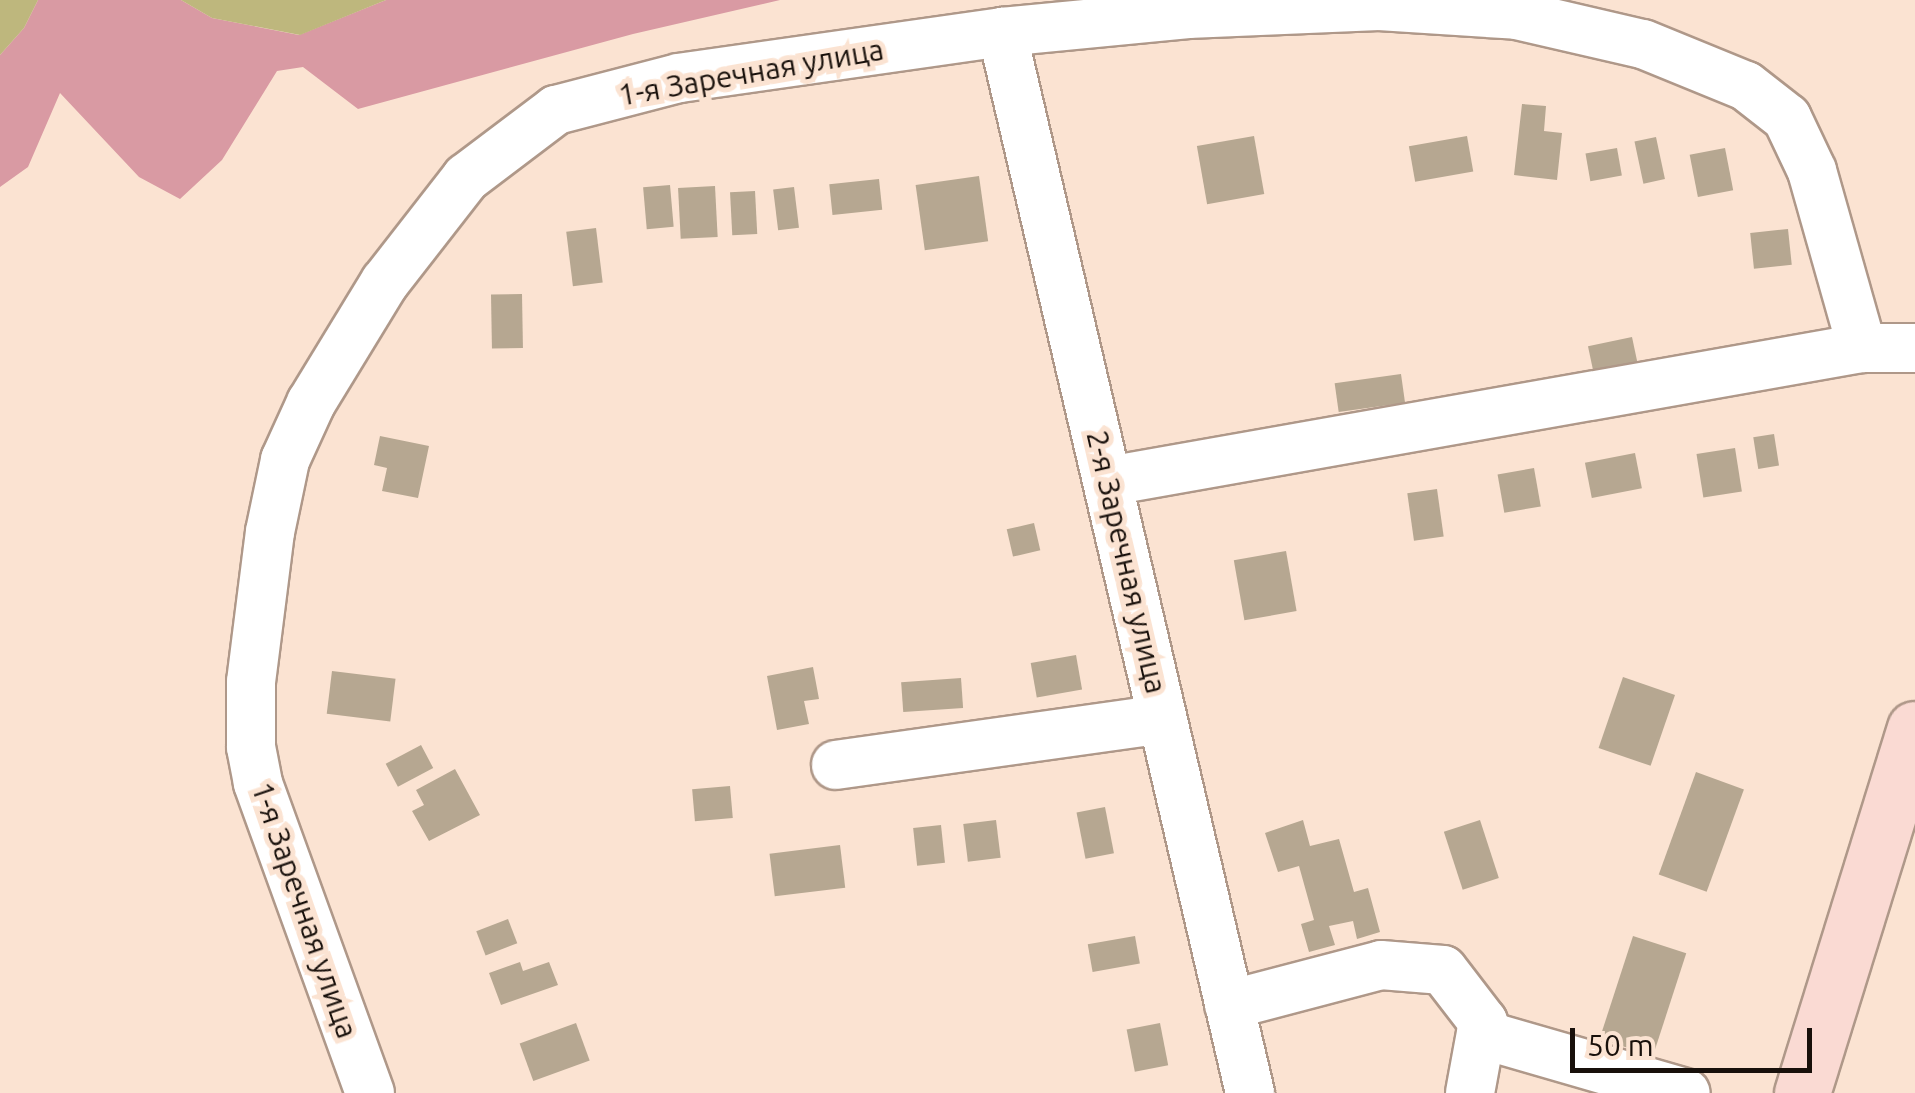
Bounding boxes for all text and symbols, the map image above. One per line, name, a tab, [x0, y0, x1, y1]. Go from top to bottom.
street label: 1-я Заречная улица	[616, 31, 886, 113]
street label: 2-я Заречная улица	[1079, 427, 1175, 697]
street label: 1-я Заречная улица	[244, 777, 366, 1043]
scale bar	[1575, 1008, 1818, 1070]
text: 50 m	[1587, 1028, 1654, 1062]

